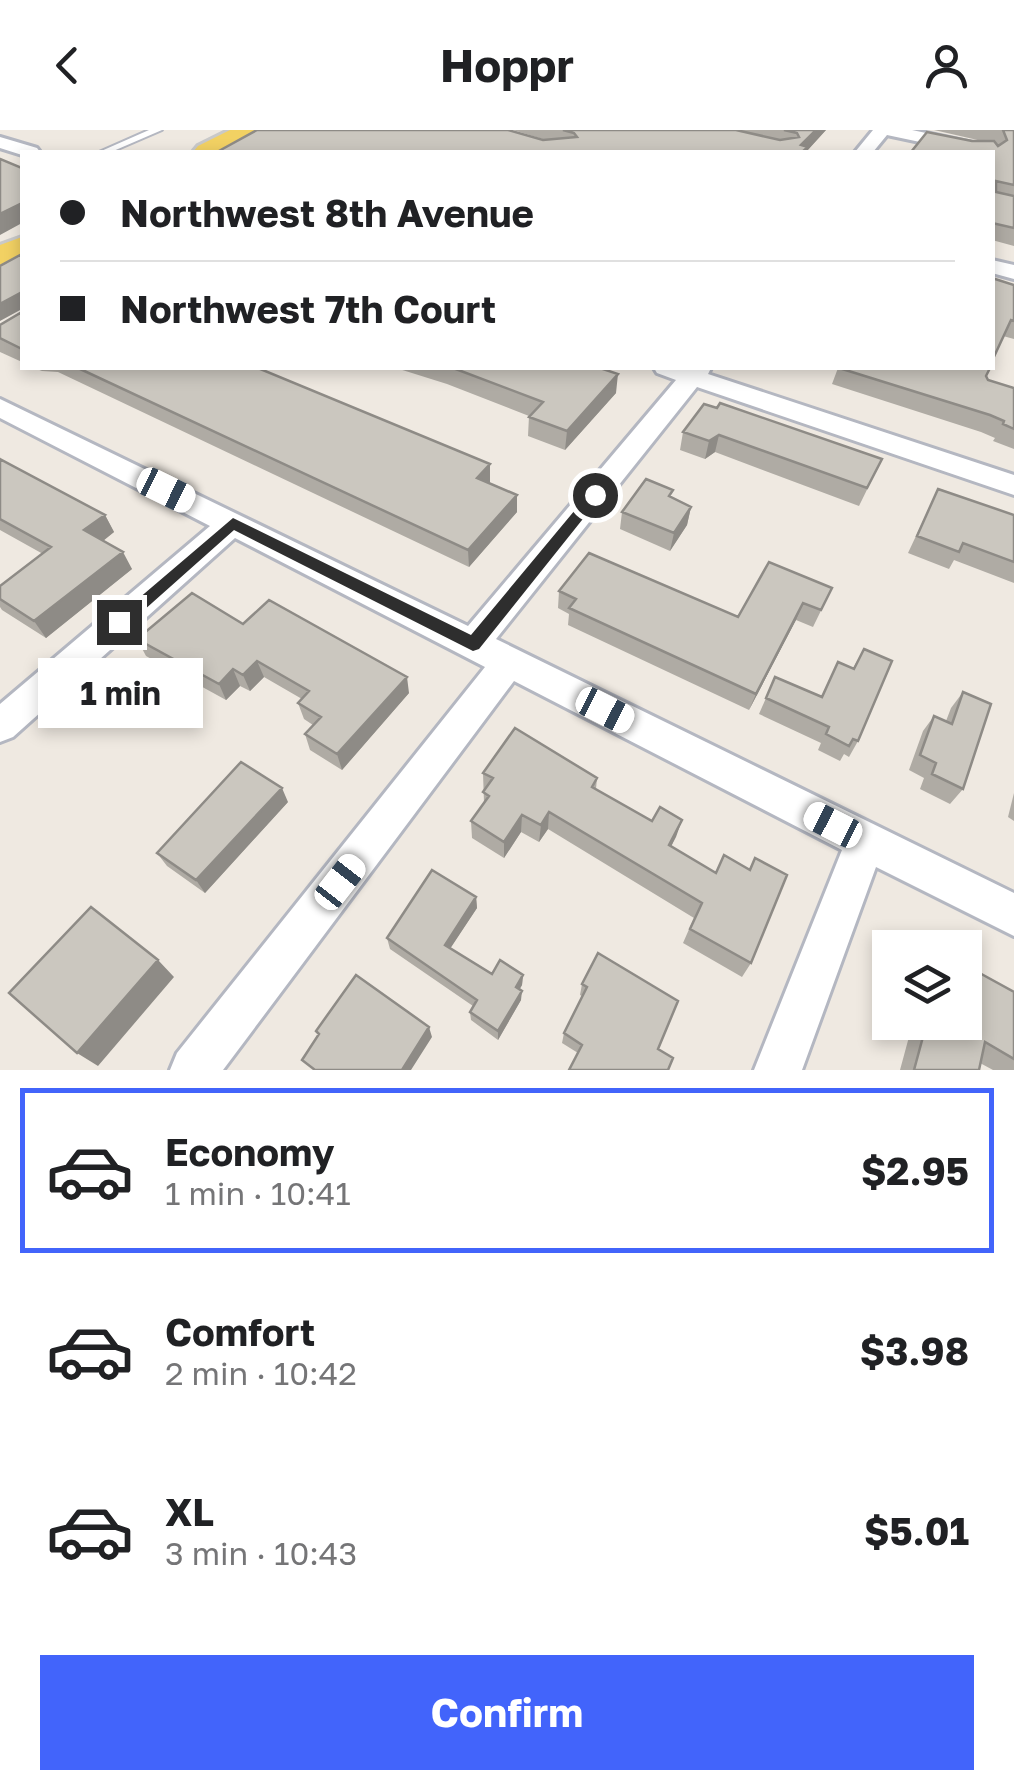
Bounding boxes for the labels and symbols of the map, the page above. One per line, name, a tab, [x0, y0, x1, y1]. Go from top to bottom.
car	[132, 463, 200, 517]
route start	[573, 473, 618, 518]
route end	[97, 600, 142, 645]
callout: 1 min	[36, 657, 202, 727]
car	[571, 683, 639, 737]
car	[799, 798, 867, 852]
car	[310, 849, 370, 915]

